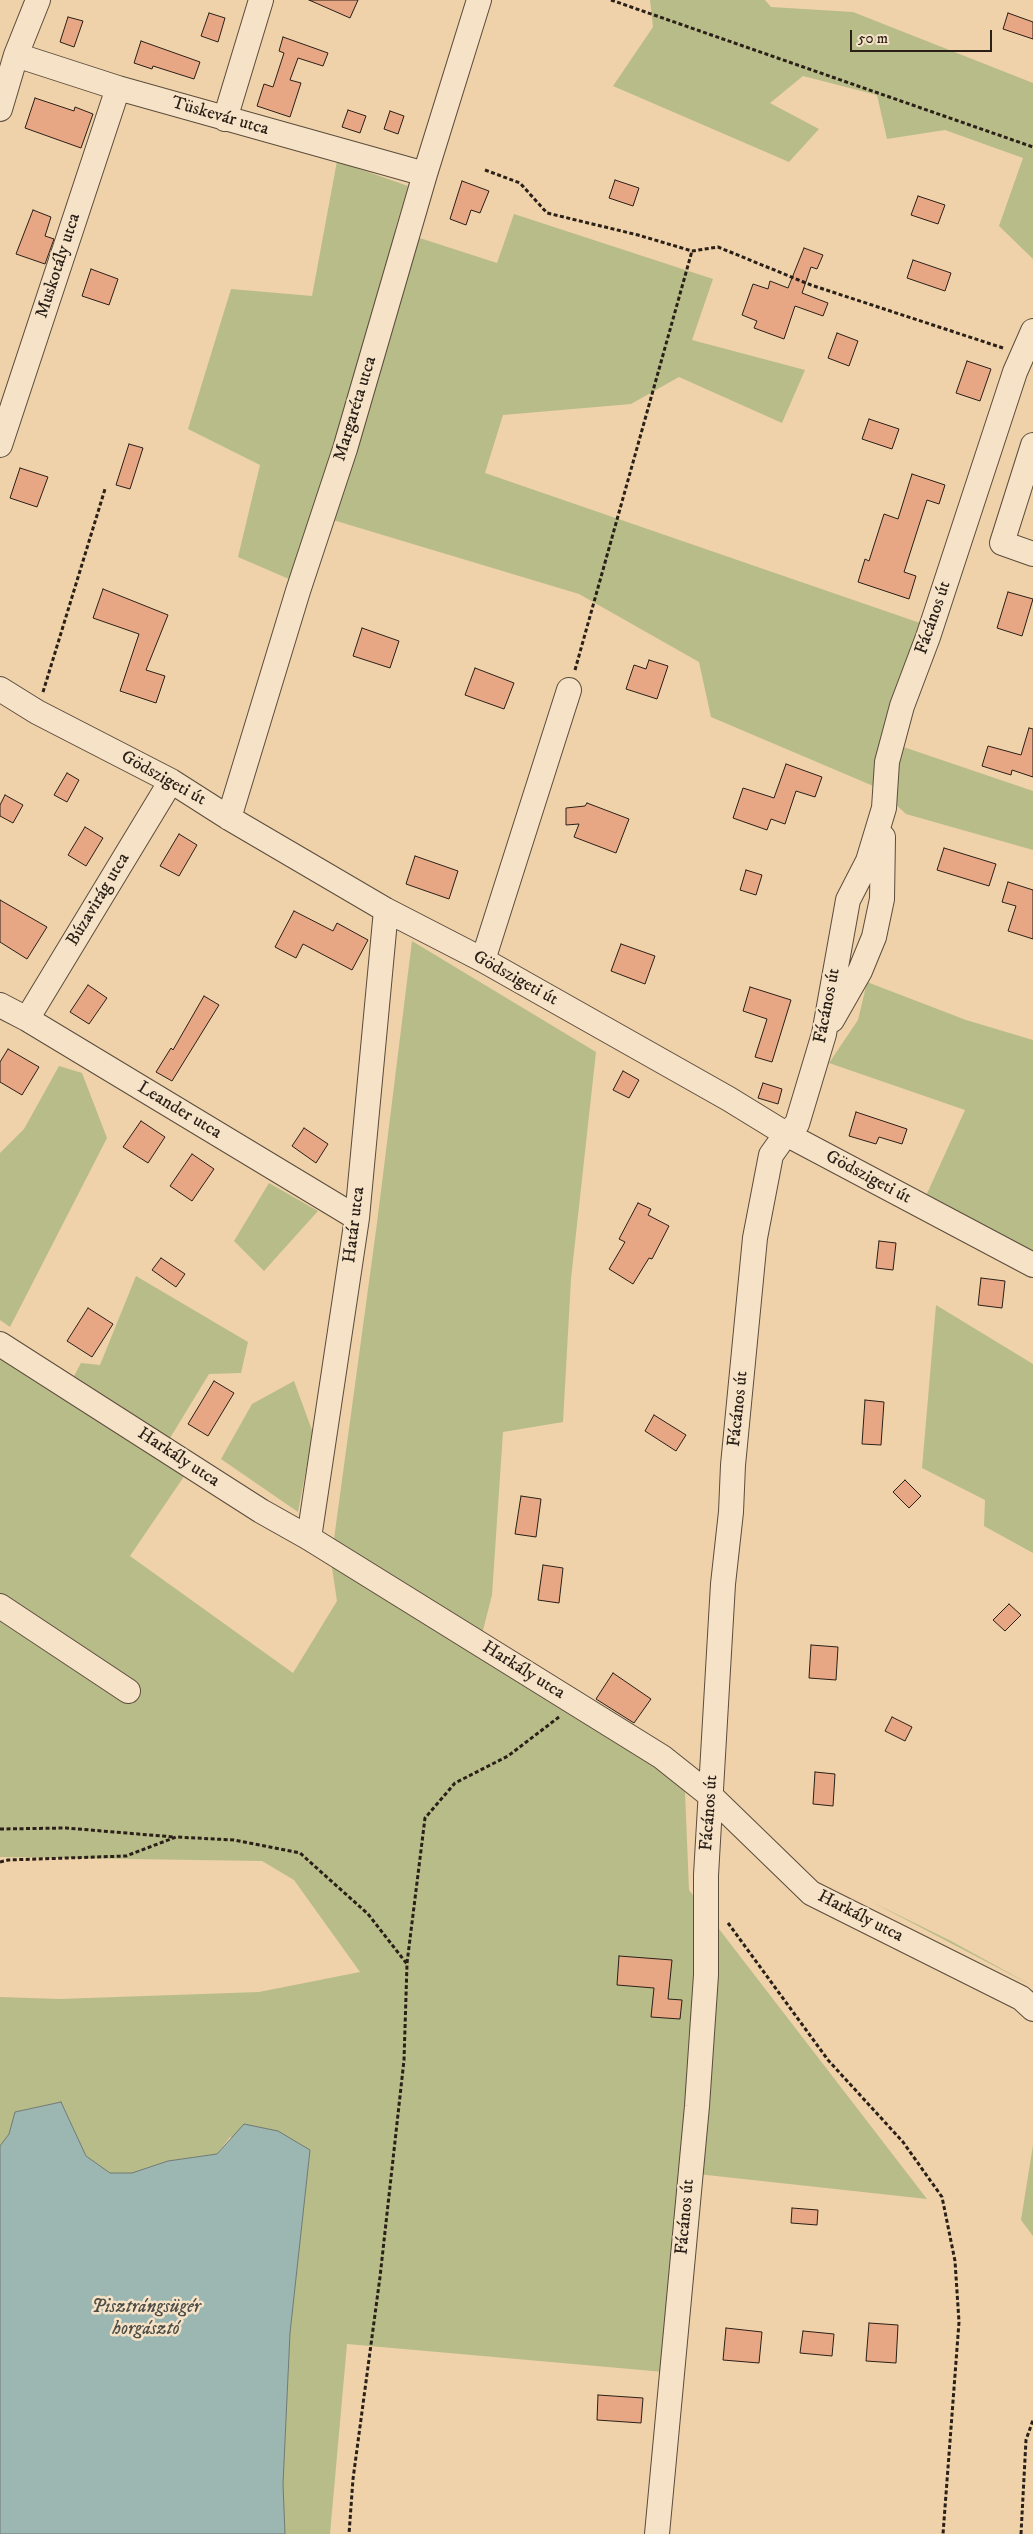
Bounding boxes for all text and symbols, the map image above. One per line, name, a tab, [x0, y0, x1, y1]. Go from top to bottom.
scale bar	[853, 20, 996, 52]
text: 50 m	[858, 29, 888, 48]
street label: Tüskevár utca	[169, 93, 271, 141]
street label: Muskotály utca	[32, 211, 86, 321]
street label: Margaréta utca	[330, 354, 382, 464]
street label: Fácános út	[911, 579, 957, 657]
street label: Gödszigeti út	[117, 747, 209, 811]
street label: Búzavirág utca	[63, 849, 135, 951]
street label: Gödszigeti út	[469, 947, 561, 1011]
street label: Fácános út	[810, 967, 846, 1045]
street label: Leander utca	[133, 1077, 225, 1145]
street label: Gödszigeti út	[822, 1146, 914, 1210]
street label: Határ utca	[340, 1186, 370, 1264]
street label: Fácános út	[724, 1370, 754, 1448]
street label: Harkály utca	[133, 1424, 223, 1492]
street label: Harkály utca	[478, 1637, 568, 1705]
street label: Fácános út	[697, 1774, 723, 1852]
street label: Harkály utca	[813, 1886, 907, 1948]
street label: Fácános út	[672, 2178, 700, 2256]
water label: Pisztrángsügér horgásztó	[92, 2297, 200, 2341]

